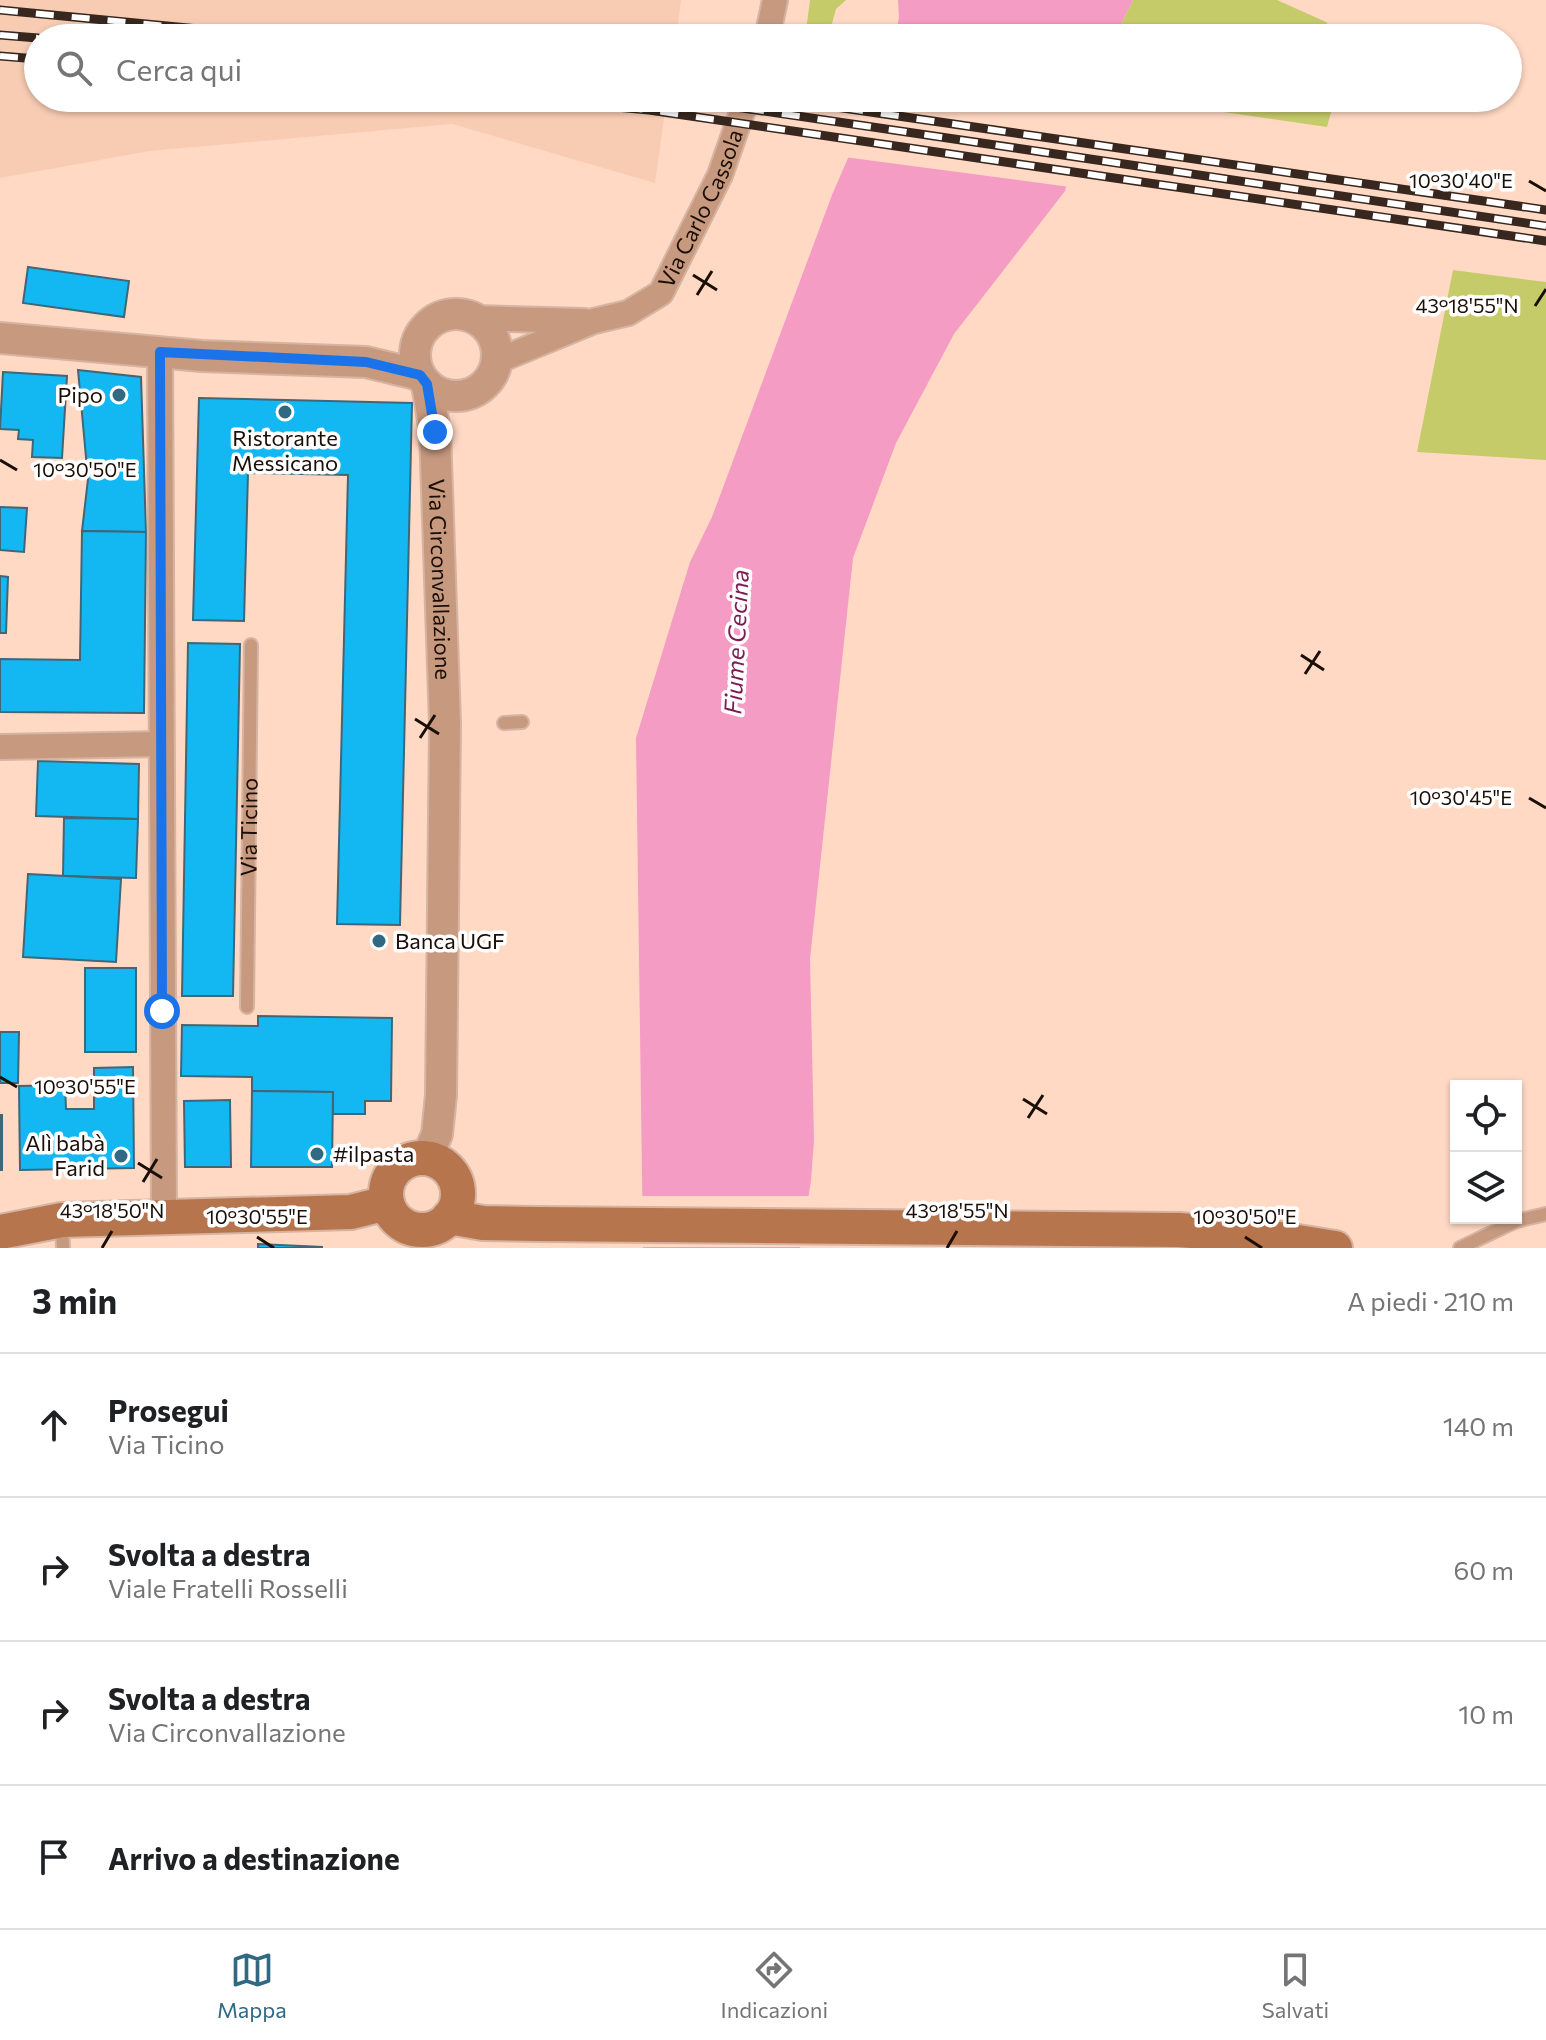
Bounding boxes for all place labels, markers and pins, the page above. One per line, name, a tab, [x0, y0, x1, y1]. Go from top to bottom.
place label: Pipo	[57, 381, 103, 408]
marker: Pipo	[110, 386, 128, 404]
marker: Ristorante Messicano	[276, 403, 294, 421]
place label: Ristorante Messicano	[232, 424, 338, 476]
place label: Banca UGF	[395, 927, 505, 954]
marker: Banca UGF	[370, 932, 388, 950]
place label: Alì babà Farid	[25, 1129, 105, 1181]
place label: #ilpasta	[333, 1140, 414, 1167]
marker: #ilpasta	[308, 1145, 326, 1163]
marker: Alì babà Farid	[112, 1147, 130, 1165]

